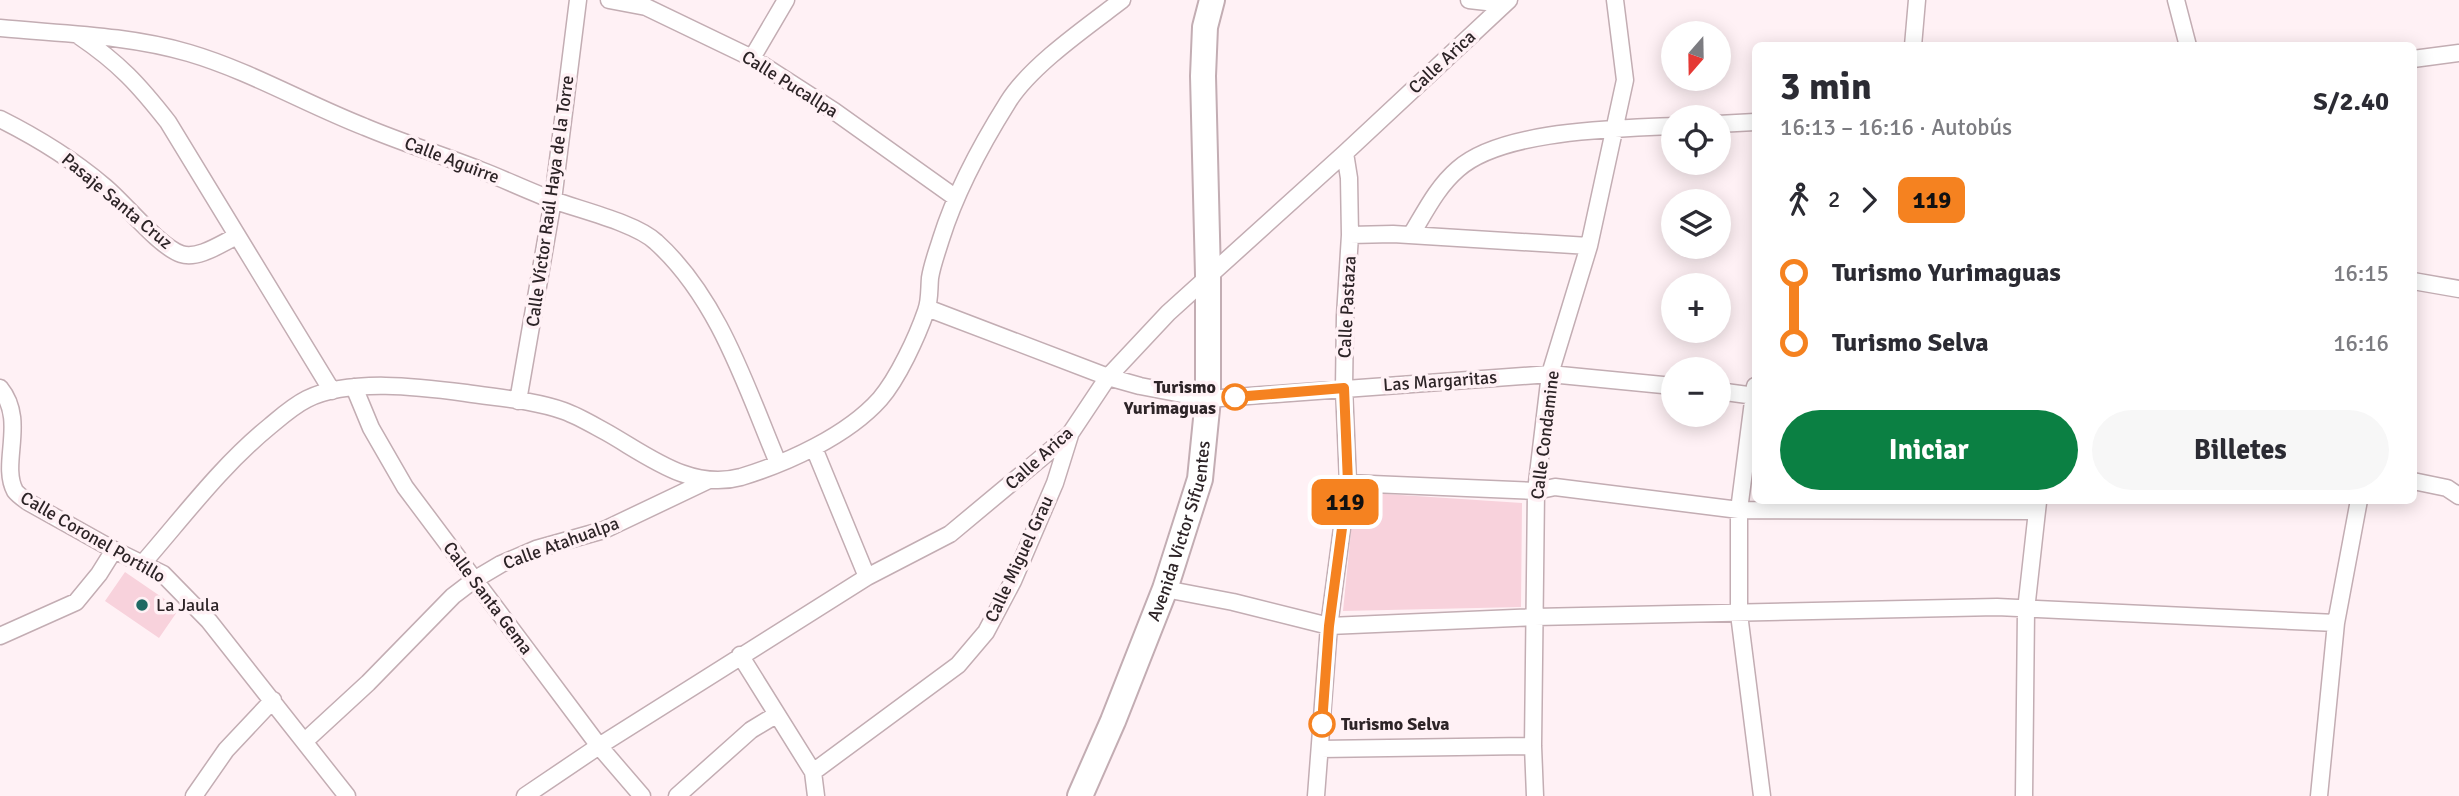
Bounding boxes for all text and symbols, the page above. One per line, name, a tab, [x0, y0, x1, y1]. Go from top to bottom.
north arrow	[1661, 21, 1731, 91]
map controls	[1661, 21, 1731, 427]
street label: Calle Arica	[1404, 25, 1480, 99]
street label: Calle Pucallpa	[738, 46, 842, 122]
text: 3 min	[1780, 63, 1872, 110]
street label: Calle Víctor Raúl Haya de la Torre	[521, 74, 579, 328]
text: S/2.40	[2313, 86, 2389, 118]
button: locate	[1661, 105, 1731, 175]
text: 16:13 – 16:16 · Autobús	[1780, 113, 2012, 142]
street label: Calle Aguirre	[401, 132, 503, 188]
street label: Pasaje Santa Cruz	[57, 148, 177, 254]
icon: walk	[1780, 181, 1818, 219]
icon: forward	[1850, 181, 1888, 219]
text: 2	[1828, 185, 1840, 214]
text: 119	[1912, 185, 1951, 215]
button: layers	[1661, 189, 1731, 259]
street label: Calle Pastaza	[1333, 255, 1361, 359]
text: Turismo Yurimaguas	[1832, 257, 2061, 289]
text: 16:15	[2333, 259, 2389, 288]
button: +	[1661, 273, 1731, 343]
text: Turismo Selva	[1832, 327, 1989, 359]
text: 16:16	[2333, 329, 2389, 358]
button: −	[1661, 357, 1731, 427]
street label: Las Margaritas	[1382, 366, 1498, 396]
street label: Calle Condamine	[1526, 369, 1564, 501]
place label: Turismo Yurimaguas	[1123, 376, 1216, 419]
marker: Turismo Yurimaguas	[1222, 384, 1248, 410]
button: Iniciar	[1780, 410, 2078, 490]
button: Billetes	[2092, 410, 2389, 490]
street label: Calle Arica	[1001, 422, 1077, 494]
street label: Avenida Victor Sifuentes	[1142, 440, 1215, 624]
line badge: 119	[1305, 479, 1385, 525]
street label: Calle Coronel Portillo	[17, 487, 169, 587]
text: 119	[1326, 487, 1364, 517]
street label: Calle Miguel Grau	[980, 492, 1058, 626]
street label: Calle Atahualpa	[500, 512, 622, 574]
street label: Calle Santa Gema	[438, 537, 538, 659]
place label: La Jaula	[156, 594, 219, 616]
marker: La Jaula	[134, 597, 150, 613]
marker: Turismo Selva	[1309, 711, 1335, 737]
place label: Turismo Selva	[1341, 713, 1449, 735]

